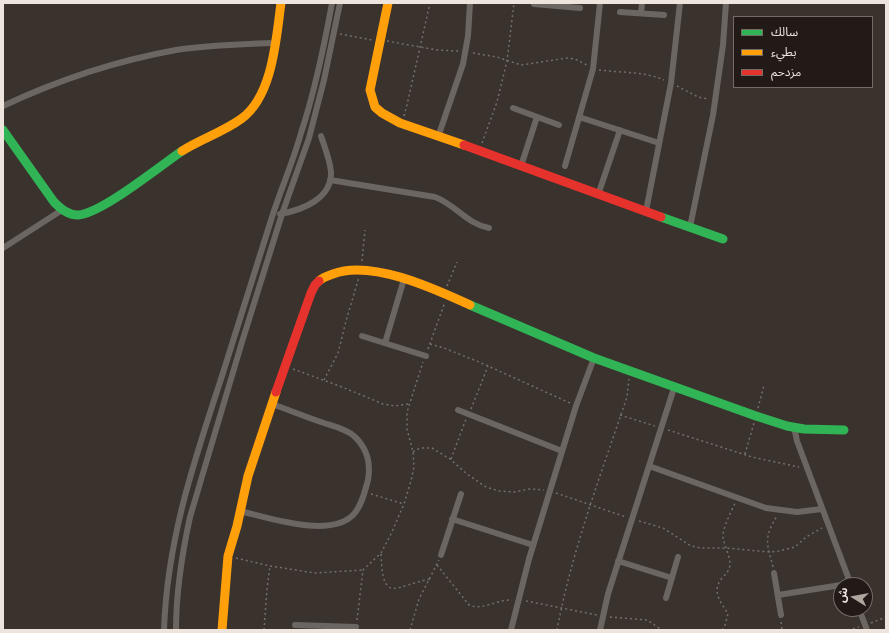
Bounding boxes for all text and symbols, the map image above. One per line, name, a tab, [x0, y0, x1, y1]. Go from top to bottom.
legend	[733, 16, 873, 88]
text: سالك	[771, 25, 798, 39]
text: بطيء	[771, 45, 797, 59]
text: مزدحم	[771, 65, 801, 79]
north arrow	[833, 577, 873, 617]
text: ش	[835, 586, 850, 603]

